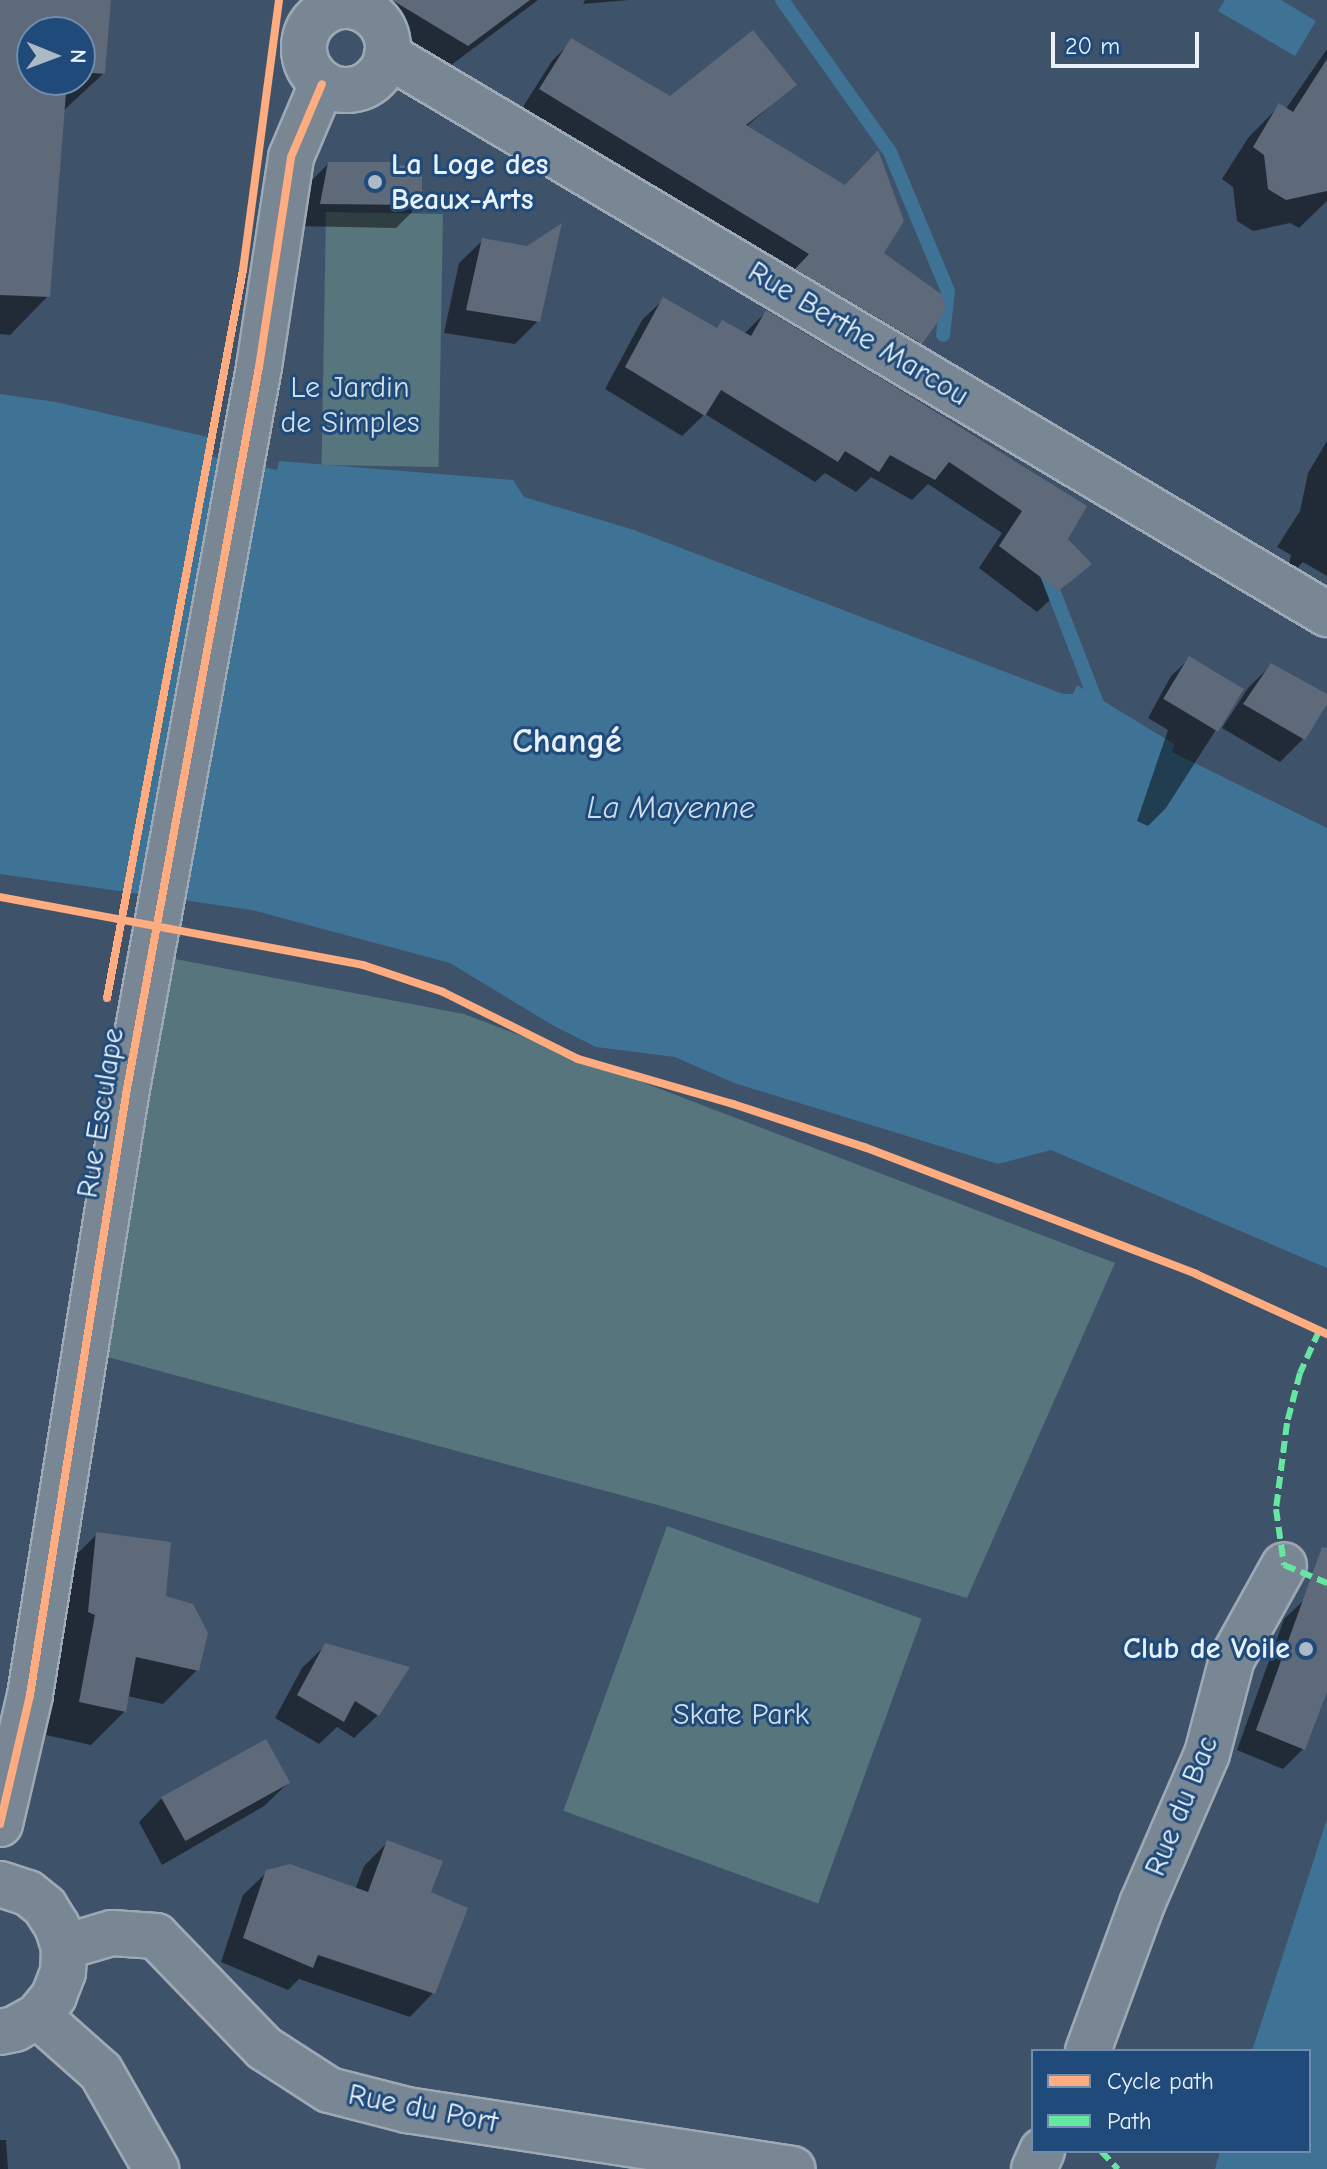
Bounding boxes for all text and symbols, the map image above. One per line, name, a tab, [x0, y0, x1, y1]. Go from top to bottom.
north arrow	[16, 16, 96, 96]
scale bar	[1055, 16, 1203, 66]
text: 20 m	[1065, 32, 1120, 60]
text: N	[65, 49, 91, 64]
place label: La Loge des Beaux-Arts	[391, 147, 548, 218]
marker: La Loge des Beaux-Arts	[366, 173, 384, 191]
street label: Rue Berthe Marcou	[741, 254, 975, 414]
park label: Le Jardin de Simples	[280, 370, 420, 440]
district label: Changé	[512, 722, 622, 762]
water label: La Mayenne	[587, 789, 755, 827]
street label: Rue Esculape	[70, 1025, 132, 1201]
place label: Club de Voile	[1123, 1631, 1290, 1667]
marker: Club de Voile	[1297, 1640, 1315, 1658]
park label: Skate Park	[673, 1697, 809, 1733]
street label: Rue du Bac	[1138, 1731, 1226, 1881]
legend	[1031, 2049, 1311, 2153]
text: Cycle path	[1107, 2067, 1214, 2095]
street label: Rue du Port	[345, 2077, 501, 2141]
text: Path	[1107, 2107, 1152, 2135]

